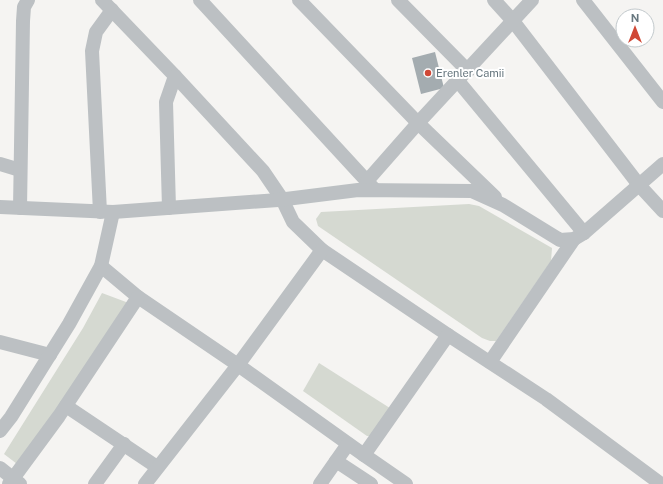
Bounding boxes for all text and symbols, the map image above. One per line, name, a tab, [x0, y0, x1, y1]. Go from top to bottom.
north arrow	[615, 8, 655, 48]
text: N	[631, 12, 639, 24]
place label: Erenler Camii	[436, 67, 504, 79]
marker: Erenler Camii	[423, 68, 433, 78]

